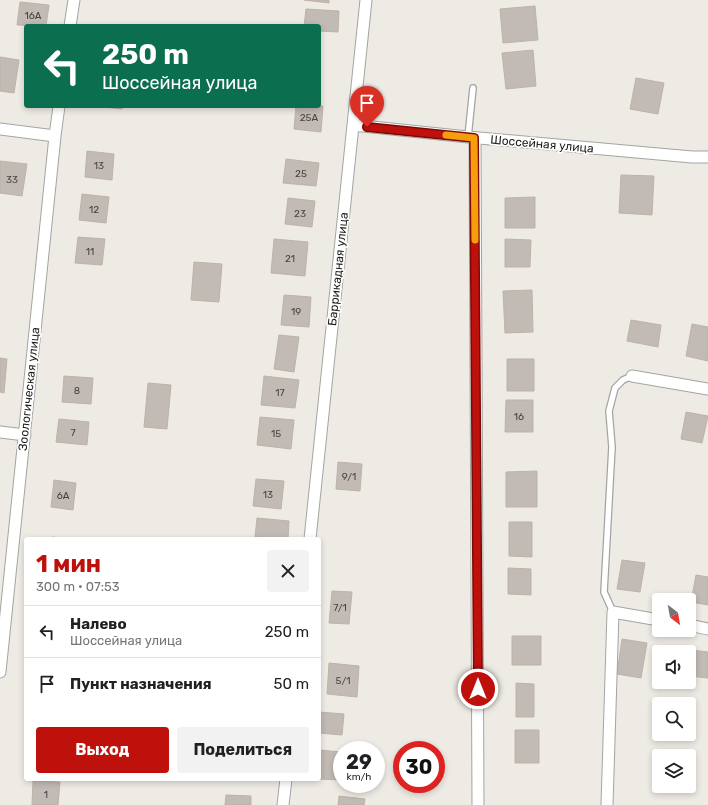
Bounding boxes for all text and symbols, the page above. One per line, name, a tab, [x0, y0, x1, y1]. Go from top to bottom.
house number: 16А	[24, 10, 42, 22]
text: 250 m	[102, 38, 189, 71]
icon: left	[36, 40, 88, 92]
text: Шоссейная улица	[102, 72, 257, 94]
pin	[350, 86, 384, 127]
icon: arrive	[356, 92, 378, 114]
house number: 25А	[300, 112, 319, 124]
street label: Шоссейная улица	[490, 133, 594, 155]
house number: 13	[94, 160, 104, 172]
house number: 25	[295, 168, 307, 180]
house number: 33	[6, 174, 18, 186]
house number: 12	[89, 204, 99, 216]
house number: 23	[294, 208, 306, 220]
street label: Баррикадная улица	[325, 212, 351, 326]
house number: 11	[86, 246, 94, 258]
house number: 21	[285, 253, 295, 265]
house number: 19	[291, 306, 301, 318]
street label: Зоологическая улица	[16, 326, 42, 452]
house number: 8	[74, 385, 80, 397]
house number: 17	[275, 387, 285, 399]
house number: 16	[514, 411, 524, 423]
house number: 7	[70, 427, 76, 439]
house number: 15	[271, 428, 281, 440]
house number: 9/1	[342, 471, 356, 483]
house number: 13	[263, 489, 273, 501]
house number: 6А	[57, 490, 70, 502]
text: 1 мин	[36, 550, 101, 578]
button: close	[267, 550, 309, 592]
text: 300 m · 07:53	[36, 579, 120, 594]
north arrow	[652, 593, 696, 637]
map controls	[652, 593, 696, 793]
house number: 7/1	[333, 602, 347, 614]
text: Налево	[70, 615, 127, 633]
icon: left	[36, 621, 58, 643]
text: 250 m	[265, 623, 309, 641]
text: Шоссейная улица	[70, 633, 182, 648]
button: sound	[652, 645, 696, 689]
position arrow	[457, 668, 499, 710]
icon: arrive	[36, 673, 58, 695]
text: Пункт назначения	[70, 675, 212, 693]
text: 50 m	[274, 675, 309, 693]
house number: 5/1	[336, 675, 350, 687]
button: search	[652, 697, 696, 741]
button: Выход	[36, 727, 169, 773]
button: Поделиться	[177, 727, 309, 773]
speed limit sign: 30	[393, 741, 445, 793]
button: layers	[652, 749, 696, 793]
text: 29	[346, 750, 372, 774]
text: km/h	[347, 771, 371, 783]
house number: 1	[44, 789, 48, 801]

